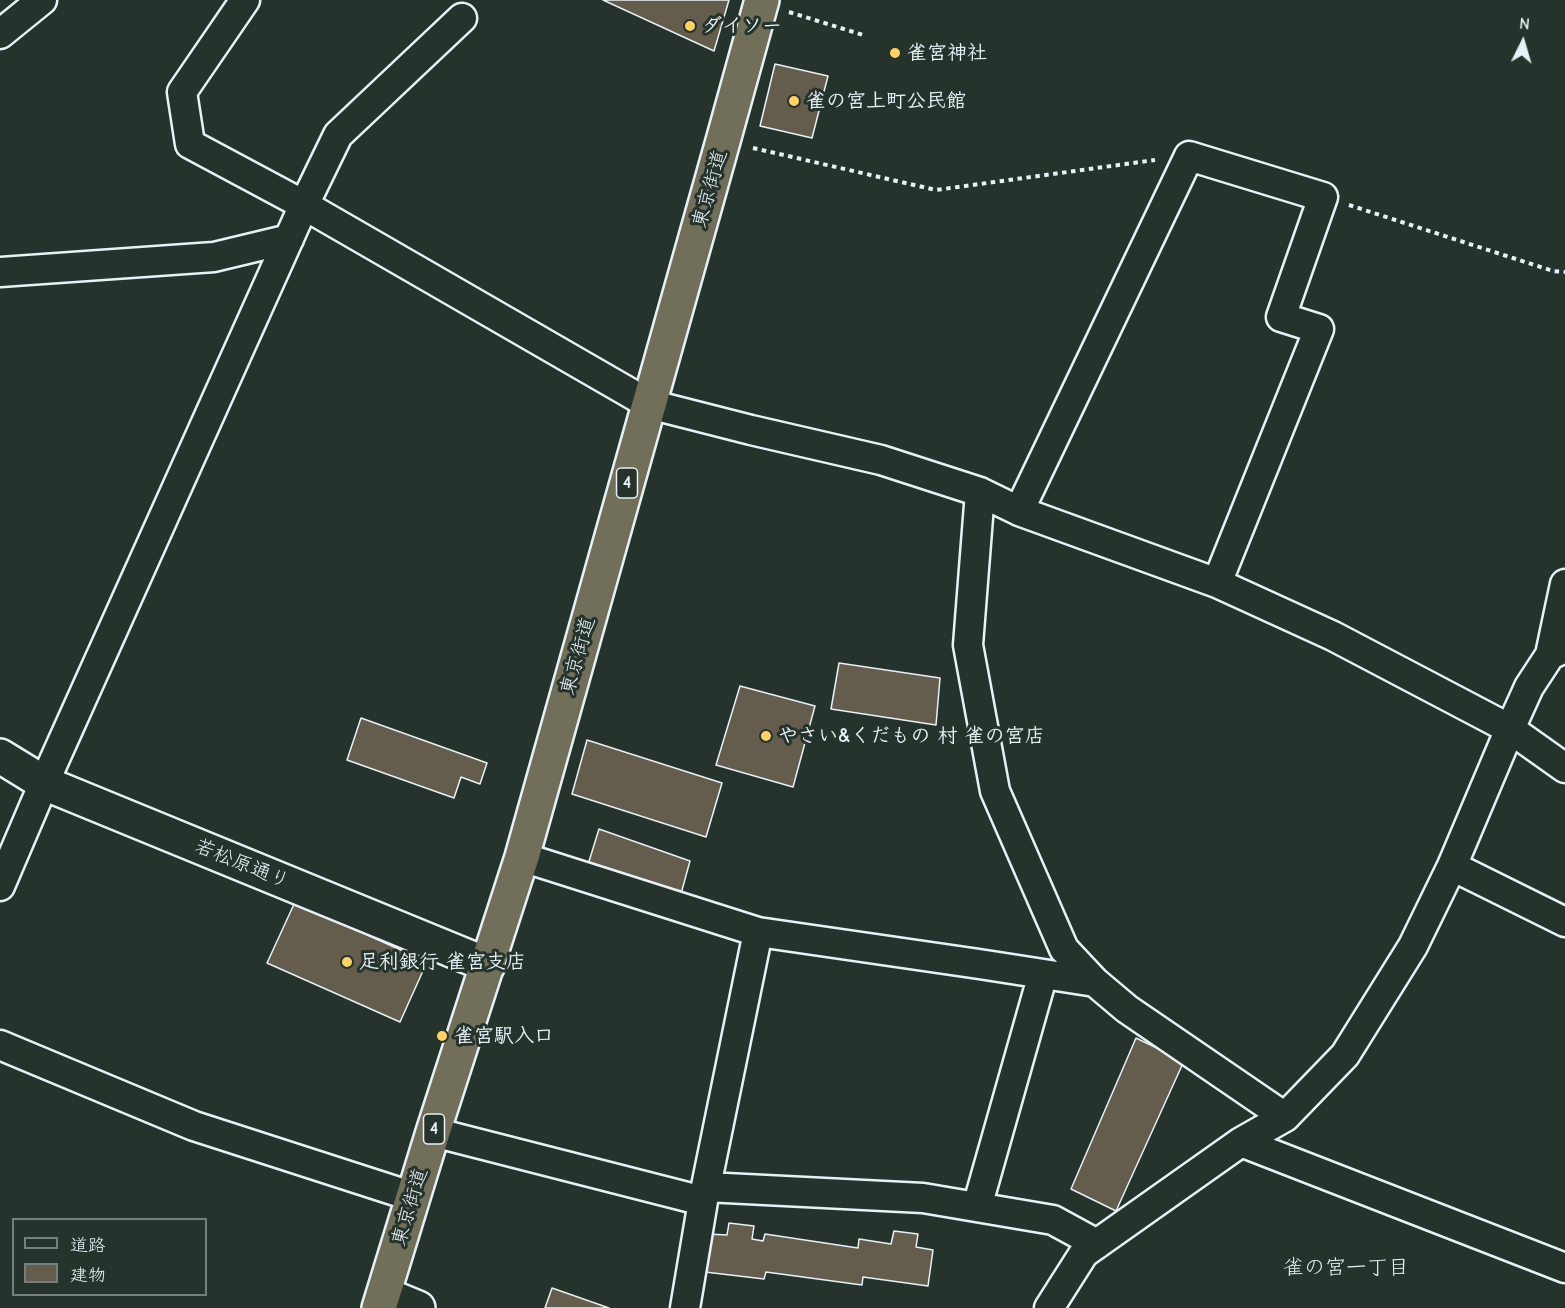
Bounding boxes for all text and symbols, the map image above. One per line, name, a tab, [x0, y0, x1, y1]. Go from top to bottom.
north arrow	[1493, 12, 1553, 72]
place label: ダイソー	[702, 14, 782, 38]
text: N	[1519, 15, 1531, 33]
marker: ダイソー	[683, 19, 697, 33]
place label: 雀宮神社	[907, 41, 987, 65]
marker: 雀宮神社	[888, 46, 902, 60]
place label: 雀の宮上町公民館	[806, 89, 966, 113]
marker: 雀の宮上町公民館	[787, 94, 801, 108]
street label: 東京街道	[687, 147, 733, 231]
road number: 4	[616, 468, 638, 498]
street label: 東京街道	[555, 614, 601, 698]
place label: やさい&くだもの 村 雀の宮店	[778, 724, 1045, 748]
marker: やさい&くだもの 村 雀の宮店	[759, 729, 773, 743]
street label: 若松原通り	[191, 834, 293, 894]
place label: 足利銀行 雀宮支店	[359, 950, 526, 974]
marker: 足利銀行 雀宮支店	[340, 955, 354, 969]
place label: 雀宮駅入口	[454, 1024, 554, 1048]
marker: 雀宮駅入口	[435, 1029, 449, 1043]
road number: 4	[424, 1114, 444, 1144]
street label: 東京街道	[387, 1165, 433, 1249]
legend	[12, 1218, 207, 1296]
text: 道路	[70, 1235, 106, 1256]
district label: 雀の宮一丁目	[1283, 1255, 1409, 1281]
text: 建物	[70, 1265, 106, 1286]

